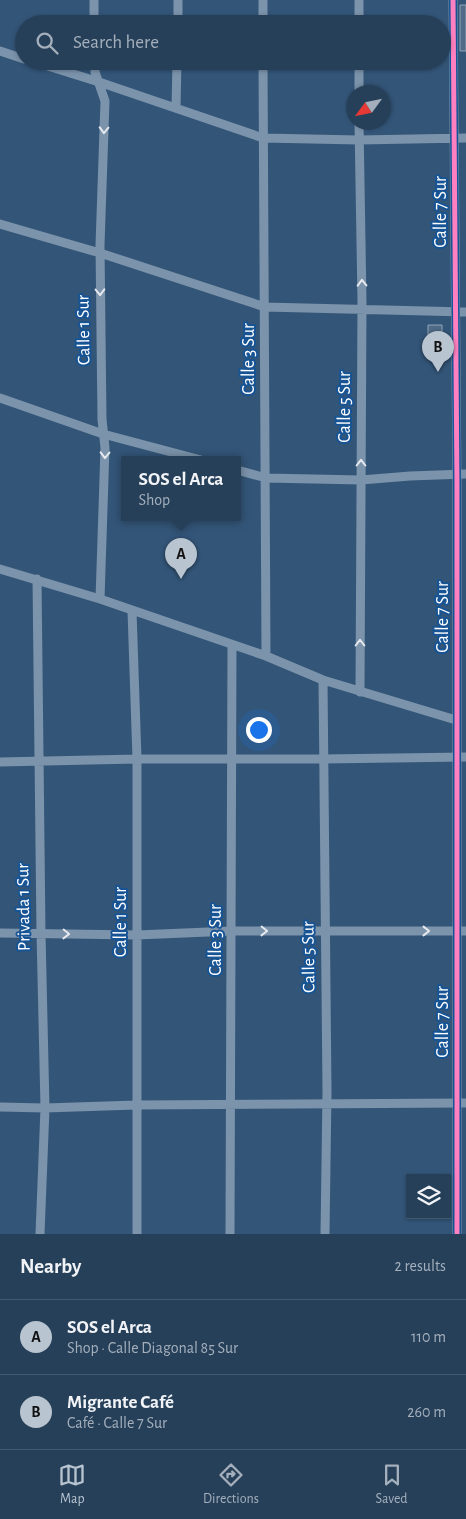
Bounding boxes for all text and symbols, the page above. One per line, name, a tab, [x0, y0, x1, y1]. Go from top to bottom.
search box	[15, 15, 451, 70]
icon: search	[33, 29, 61, 57]
text: Search here	[73, 33, 159, 52]
north arrow	[346, 85, 391, 130]
one-way arrow	[99, 126, 109, 134]
street label: Calle 7 Sur	[432, 176, 450, 248]
one-way arrow	[357, 279, 367, 287]
one-way arrow	[95, 289, 105, 297]
street label: Calle 1 Sur	[74, 295, 94, 365]
street label: Calle 3 Sur	[240, 323, 258, 395]
pin: B	[422, 331, 454, 372]
street label: Calle 5 Sur	[336, 371, 354, 443]
one-way arrow	[100, 451, 110, 459]
popup	[121, 456, 241, 521]
one-way arrow	[356, 459, 366, 466]
text: SOS el Arca	[139, 470, 223, 489]
text: Shop	[139, 492, 170, 508]
pin: A	[165, 538, 197, 579]
street label: Calle 7 Sur	[434, 581, 452, 653]
one-way arrow	[355, 639, 365, 646]
your location	[246, 717, 272, 743]
street label: Privada 1 Sur	[14, 863, 34, 951]
street label: Calle 1 Sur	[112, 887, 130, 957]
street label: Calle 3 Sur	[207, 904, 225, 976]
street label: Calle 5 Sur	[299, 921, 319, 993]
one-way arrow	[260, 926, 268, 936]
one-way arrow	[422, 926, 430, 936]
one-way arrow	[62, 929, 70, 939]
street label: Calle 7 Sur	[434, 986, 452, 1058]
map controls	[406, 1174, 451, 1219]
button: layers	[406, 1174, 451, 1219]
text: Nearby	[20, 1256, 81, 1277]
text: 2 results	[394, 1258, 446, 1274]
text: SOS el Arca	[67, 1318, 152, 1337]
text: A	[31, 1329, 41, 1345]
text: 110 m	[411, 1329, 446, 1345]
text: Shop · Calle Diagonal 85 Sur	[67, 1340, 238, 1356]
text: Migrante Café	[67, 1393, 174, 1412]
text: B	[31, 1404, 41, 1420]
text: 260 m	[407, 1404, 446, 1420]
text: Café · Calle 7 Sur	[67, 1415, 167, 1431]
tab: Map	[58, 1461, 86, 1508]
tab: Directions	[203, 1461, 259, 1508]
tab: Saved	[376, 1461, 408, 1508]

